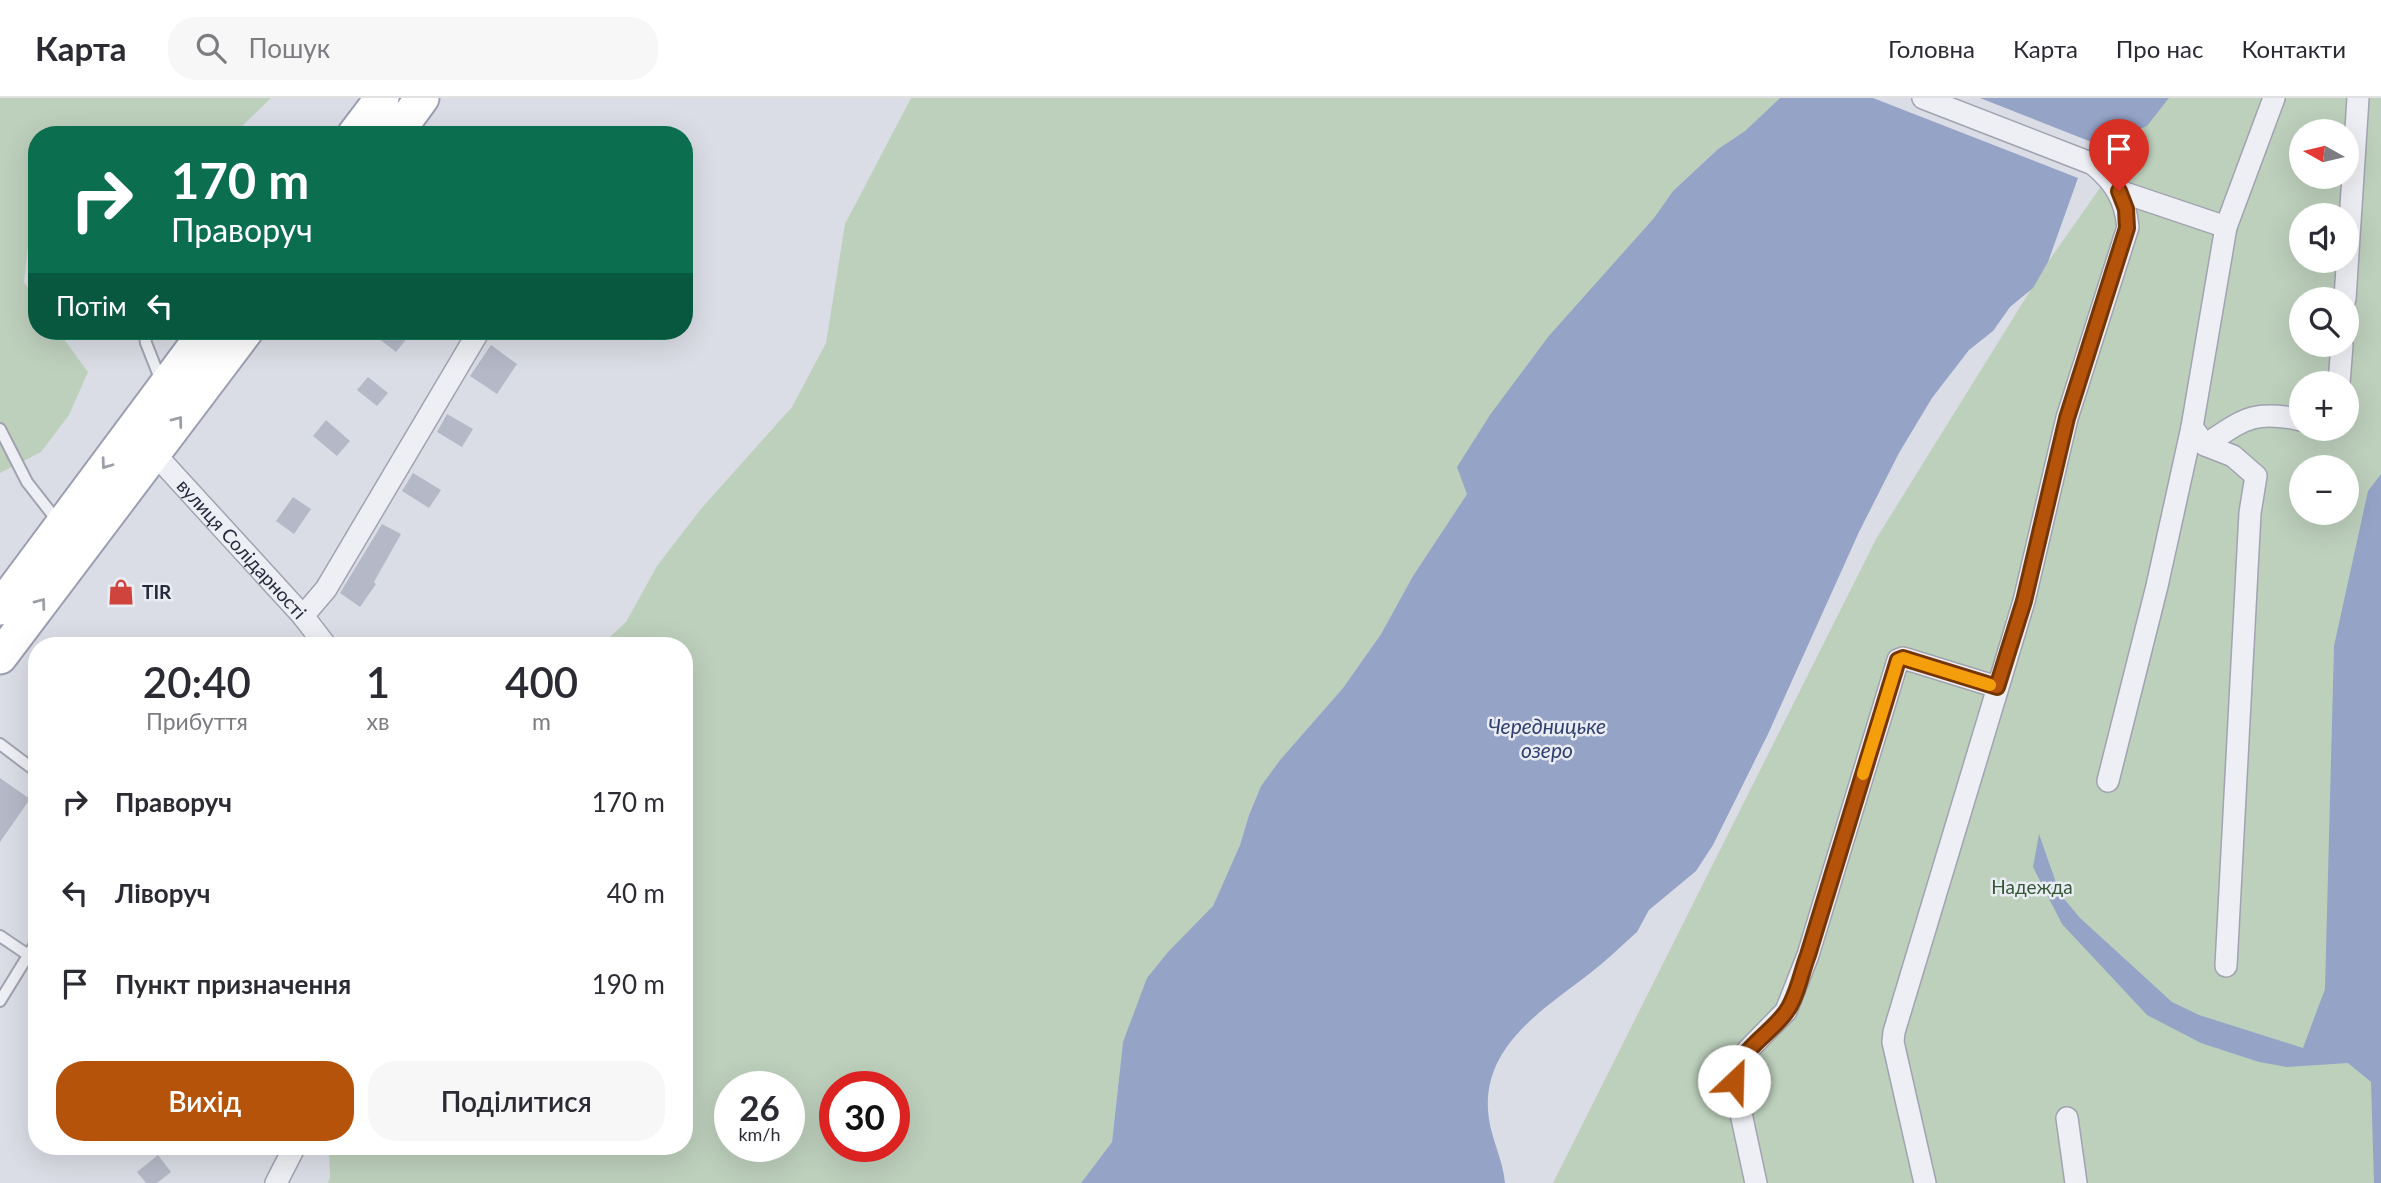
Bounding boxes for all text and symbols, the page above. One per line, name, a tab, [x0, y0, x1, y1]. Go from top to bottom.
search box	[168, 17, 658, 80]
text: Карта	[35, 28, 126, 68]
icon: search	[192, 29, 230, 67]
text: Пошук	[248, 32, 330, 64]
text: Головна	[1888, 34, 1975, 63]
text: Карта	[2013, 34, 2078, 63]
text: Про нас	[2116, 34, 2203, 63]
text: Контакти	[2241, 34, 2346, 63]
pin	[2089, 119, 2149, 191]
north arrow	[2289, 119, 2359, 189]
map controls	[2289, 119, 2359, 525]
icon: arrive	[2100, 130, 2138, 168]
text: 170 m	[171, 151, 309, 209]
icon: right	[56, 154, 147, 245]
button: sound	[2289, 203, 2359, 273]
text: Праворуч	[171, 210, 313, 249]
icon: left	[141, 287, 179, 325]
button: search	[2289, 287, 2359, 357]
text: Потім	[56, 290, 127, 322]
button: +	[2289, 371, 2359, 441]
one-way arrow	[170, 416, 182, 429]
button: −	[2289, 455, 2359, 525]
one-way arrow	[102, 456, 114, 468]
street label: вулиця Солідарності	[172, 474, 312, 623]
shop icon: TIR	[106, 577, 136, 607]
place label: TIR	[142, 580, 172, 603]
one-way arrow	[33, 598, 45, 610]
text: 20:40	[143, 657, 251, 707]
text: 1	[366, 657, 390, 707]
text: 400	[505, 657, 578, 707]
text: Прибуття	[146, 707, 248, 735]
text: хв	[367, 707, 389, 735]
text: m	[532, 707, 551, 735]
water label: Чередницьке озеро	[1488, 713, 1606, 762]
icon: right	[56, 783, 94, 821]
text: Праворуч	[115, 786, 232, 818]
text: 170 m	[592, 786, 665, 818]
icon: left	[56, 874, 94, 912]
park label: Надежда	[1991, 875, 2073, 898]
text: Ліворуч	[115, 877, 211, 909]
text: 40 m	[607, 877, 665, 909]
icon: arrive	[56, 965, 94, 1003]
text: Пункт призначення	[115, 968, 351, 1000]
text: 190 m	[592, 968, 665, 1000]
position arrow	[1697, 1044, 1771, 1118]
button: Вихід	[56, 1061, 354, 1141]
button: Поділитися	[368, 1061, 665, 1141]
speed limit sign: 30	[819, 1071, 910, 1162]
text: 26	[739, 1086, 780, 1128]
text: km/h	[738, 1123, 781, 1145]

